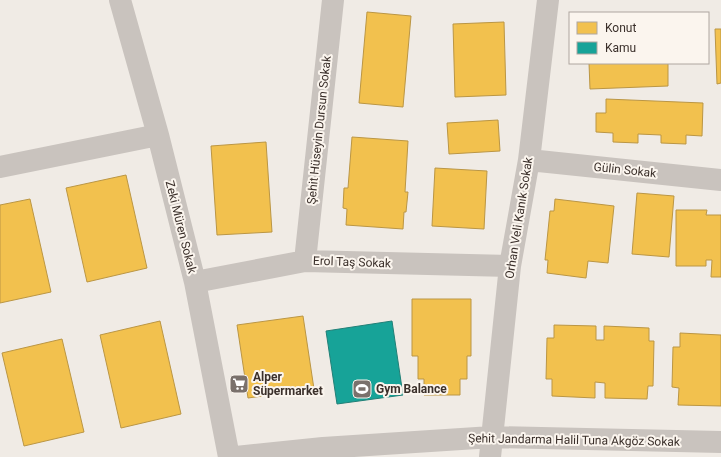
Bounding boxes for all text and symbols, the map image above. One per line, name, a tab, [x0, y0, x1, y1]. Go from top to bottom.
legend	[569, 12, 709, 64]
text: Konut	[605, 21, 636, 35]
text: Kamu	[605, 41, 636, 55]
street label: Şehit Hüseyin Dursun Sokak	[304, 54, 334, 205]
street label: Orhan Veli Kanık Sokak	[502, 155, 536, 280]
street label: Gülin Sokak	[593, 160, 658, 180]
street label: Zeki Müren Sokak	[163, 179, 200, 276]
street label: Erol Taş Sokak	[313, 254, 392, 270]
place label: Alper Süpermarket	[253, 370, 323, 398]
supermarket icon: Alper Süpermarket	[228, 373, 250, 395]
sports icon: Gym Balance	[351, 378, 373, 400]
place label: Gym Balance	[376, 382, 447, 396]
street label: Şehit Jandarma Halil Tuna Akgöz Sokak	[468, 431, 681, 449]

